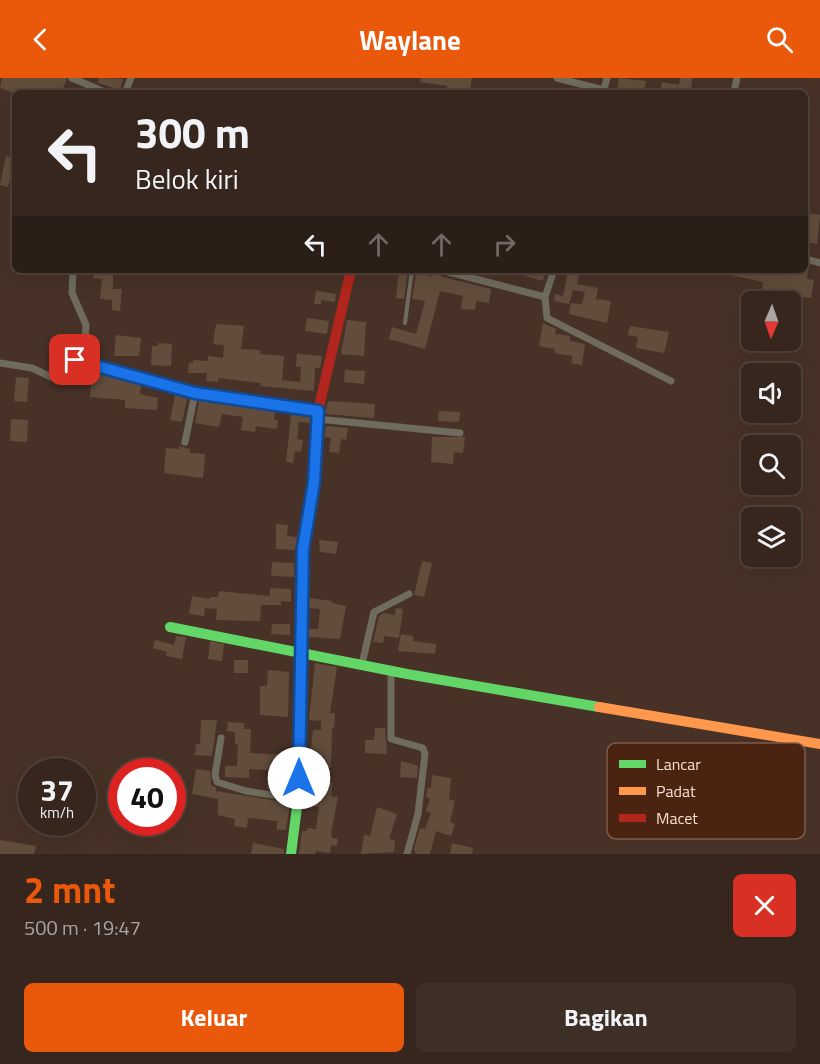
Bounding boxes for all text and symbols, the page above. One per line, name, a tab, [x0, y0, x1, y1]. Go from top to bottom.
text: Waylane	[359, 19, 461, 60]
icon: back	[24, 23, 57, 56]
icon: search	[763, 23, 796, 56]
text: 300 m	[135, 100, 250, 164]
icon: left	[36, 114, 114, 192]
text: Belok kiri	[135, 158, 239, 199]
icon: left	[299, 228, 332, 261]
icon: ahead	[362, 228, 395, 261]
icon: ahead	[425, 228, 458, 261]
icon: right	[488, 228, 521, 261]
north arrow	[741, 291, 801, 351]
map controls	[741, 291, 801, 567]
pin	[49, 334, 100, 385]
icon: arrive	[58, 343, 91, 376]
button: sound	[741, 363, 801, 423]
button: search	[741, 435, 801, 495]
button: layers	[741, 507, 801, 567]
legend	[607, 743, 805, 839]
position arrow	[267, 746, 331, 810]
text: Lancar	[656, 752, 701, 776]
speed limit sign: 40	[108, 758, 186, 836]
text: 37	[40, 767, 74, 813]
text: Padat	[656, 779, 696, 803]
text: km/h	[40, 801, 74, 824]
text: Macet	[656, 806, 698, 830]
text: 2 mnt	[24, 862, 115, 917]
button: close	[733, 874, 796, 937]
text: 500 m · 19:47	[24, 912, 141, 943]
button: Keluar	[24, 983, 404, 1052]
button: Bagikan	[416, 983, 796, 1052]

